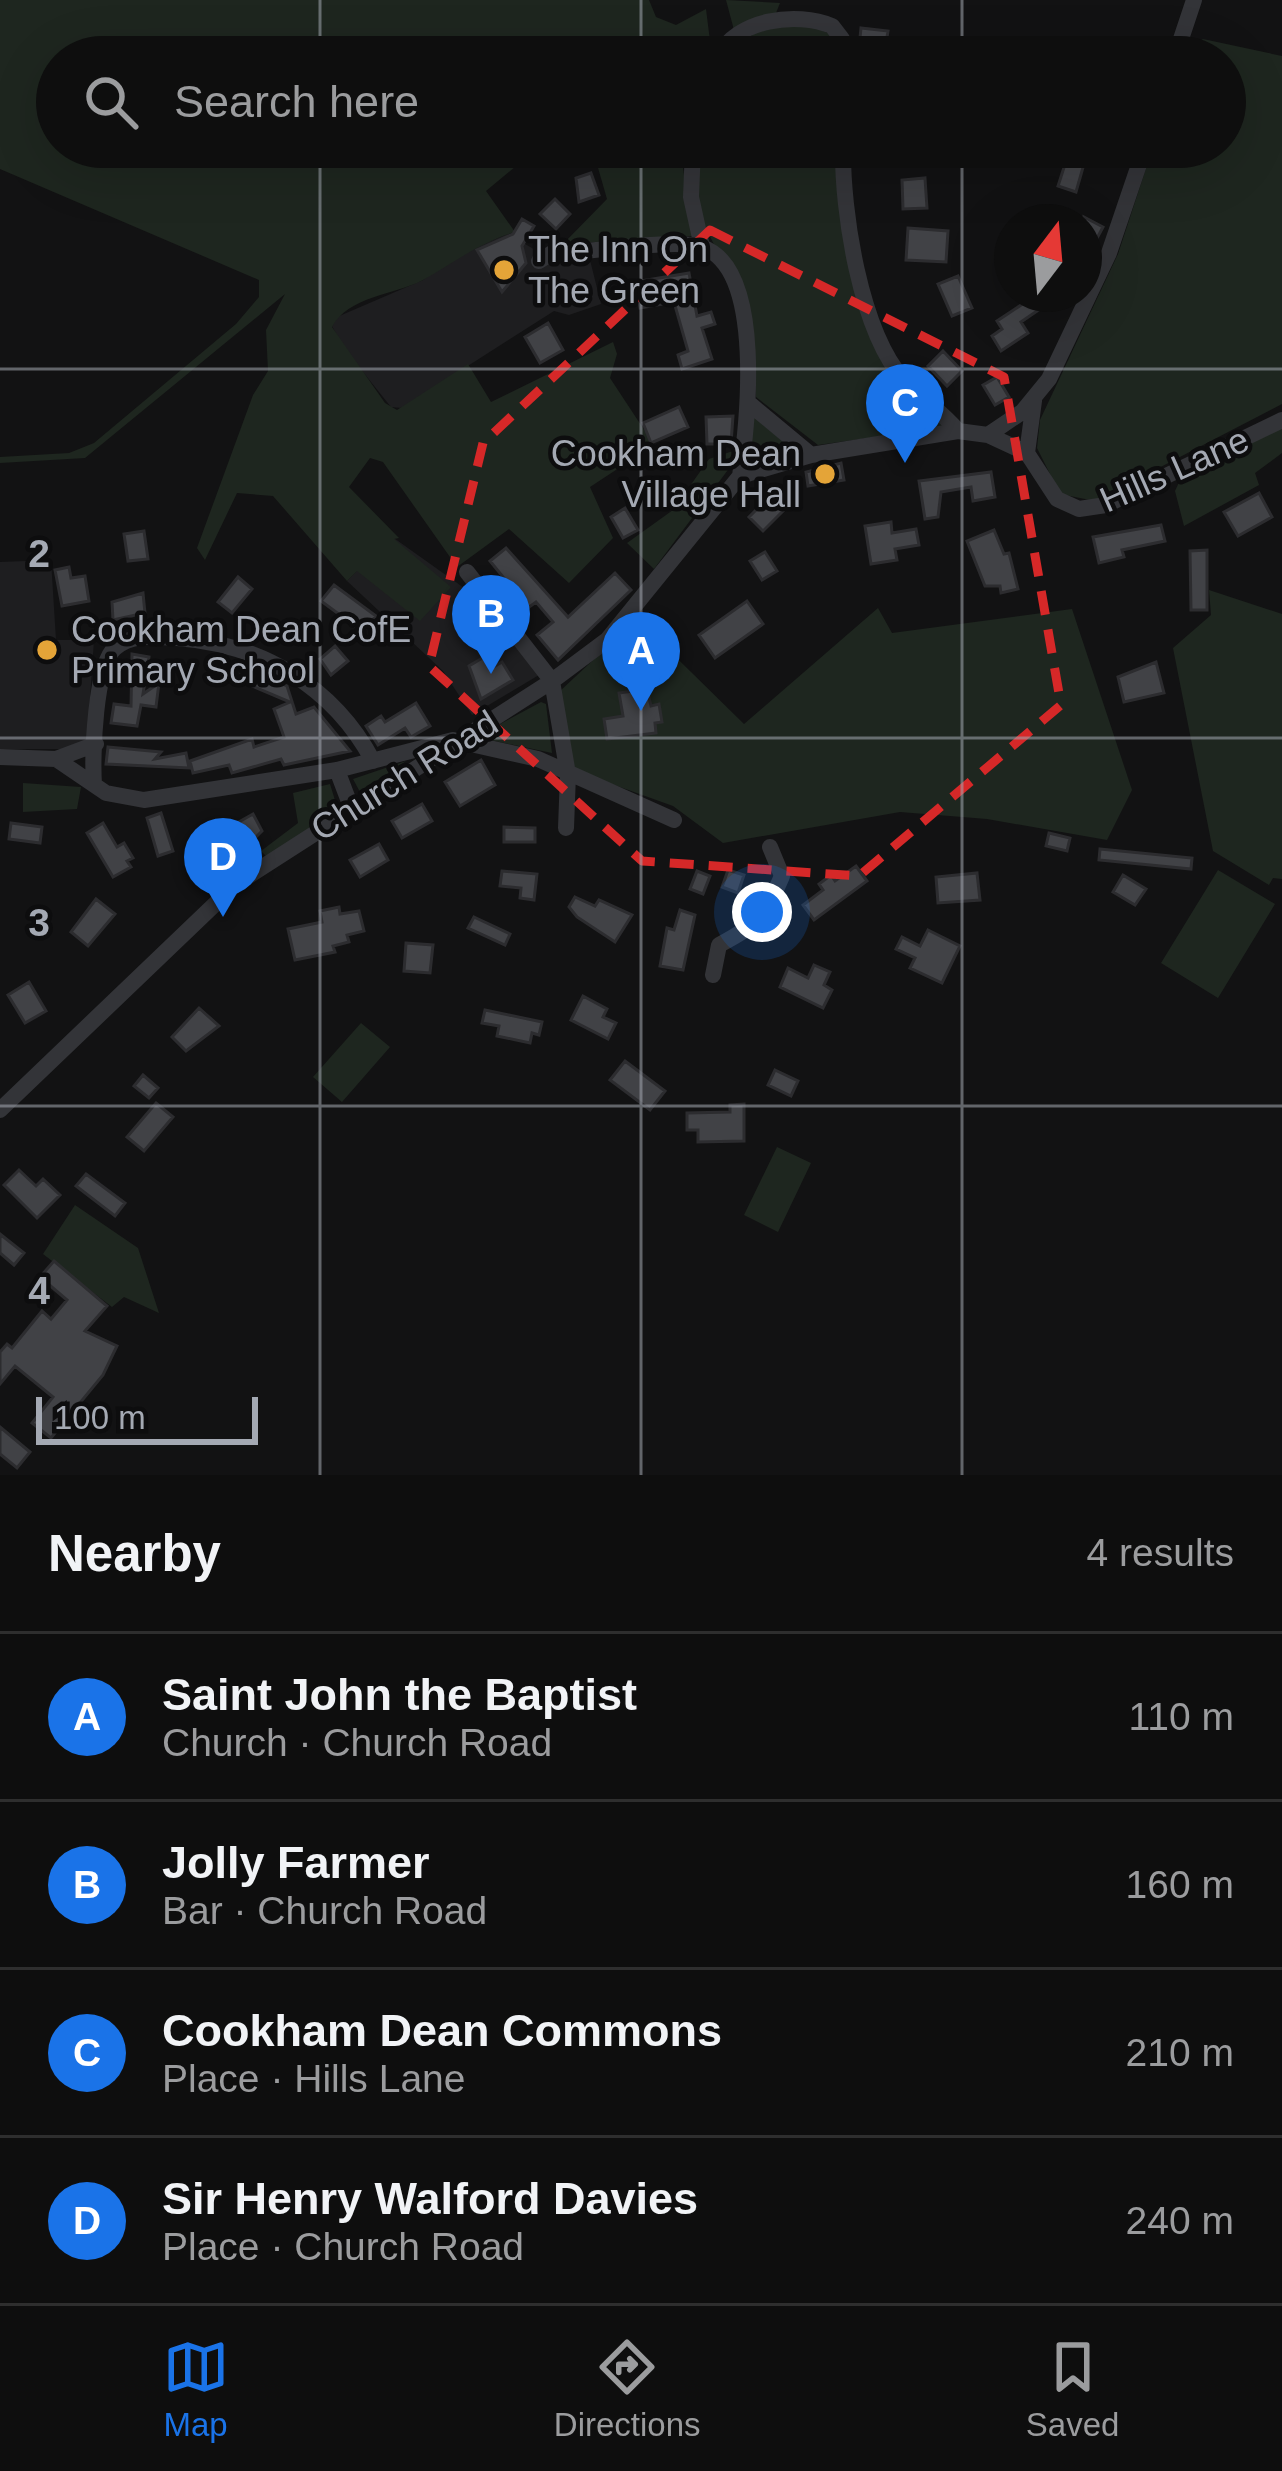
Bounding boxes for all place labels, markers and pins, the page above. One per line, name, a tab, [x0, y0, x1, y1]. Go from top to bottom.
place label: The Inn On The Green	[528, 229, 708, 311]
marker: The Inn On The Green	[491, 257, 517, 283]
pin: C	[866, 364, 944, 463]
place label: Cookham Dean Village Hall	[551, 433, 801, 515]
marker: Cookham Dean Village Hall	[812, 461, 838, 487]
pin: B	[452, 575, 530, 674]
place label: Cookham Dean CofE Primary School	[71, 609, 411, 691]
pin: A	[602, 612, 680, 711]
marker: Cookham Dean CofE Primary School	[34, 637, 60, 663]
pin: D	[184, 818, 262, 917]

